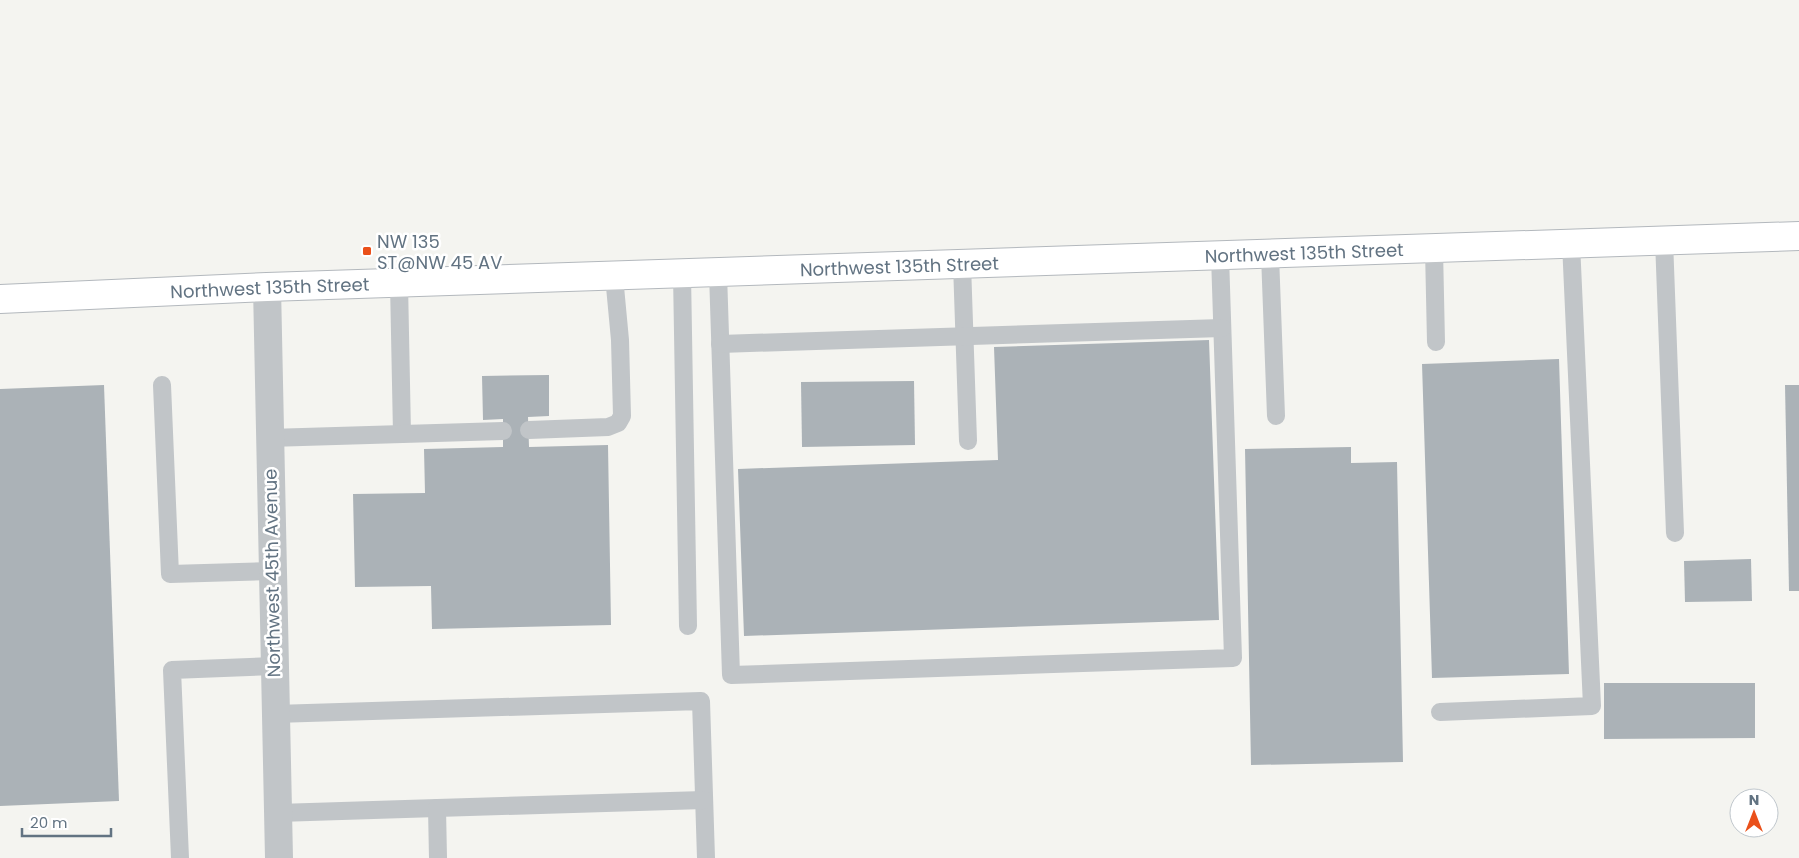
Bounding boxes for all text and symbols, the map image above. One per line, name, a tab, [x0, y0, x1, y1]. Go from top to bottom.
place label: NW 135 ST@NW 45 AV	[377, 229, 502, 275]
street label: Northwest 135th Street	[1204, 237, 1404, 268]
marker: NW 135 ST@NW 45 AV	[361, 245, 373, 257]
street label: Northwest 135th Street	[799, 250, 999, 282]
street label: Northwest 135th Street	[170, 271, 370, 304]
street label: Northwest 45th Avenue	[258, 468, 286, 678]
north arrow	[1729, 788, 1779, 838]
text: N	[1749, 790, 1759, 810]
scale bar	[22, 806, 111, 838]
text: 20 m	[30, 812, 68, 833]

